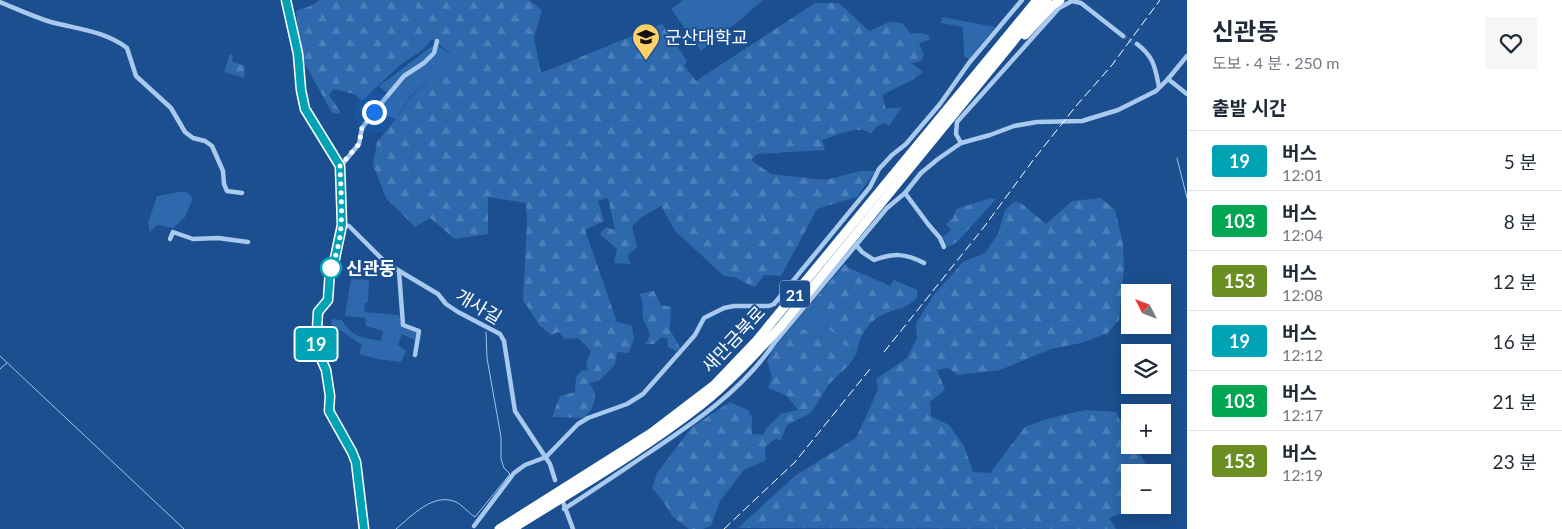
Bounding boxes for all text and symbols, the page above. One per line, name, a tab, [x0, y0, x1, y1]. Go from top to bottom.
text: 신관동	[1212, 16, 1278, 45]
button: heart	[1485, 17, 1537, 69]
school or university icon: 군산대학교	[631, 22, 661, 61]
place label: 군산대학교	[665, 26, 748, 48]
text: 도보 · 4 분 · 250 m	[1212, 53, 1339, 72]
text: 출발 시간	[1212, 96, 1287, 119]
your location	[362, 100, 387, 125]
text: 버스	[1282, 141, 1317, 164]
text: 19	[1229, 150, 1250, 172]
text: 5 분	[1504, 150, 1537, 173]
text: 12:01	[1282, 165, 1323, 184]
text: 버스	[1282, 201, 1317, 224]
text: 103	[1224, 210, 1255, 232]
text: 8 분	[1504, 210, 1537, 233]
text: 12:04	[1282, 225, 1323, 244]
marker: 신관동	[320, 257, 342, 279]
place label: 신관동	[346, 257, 396, 279]
text: 버스	[1282, 261, 1317, 284]
text: 153	[1224, 270, 1255, 292]
text: 12 분	[1493, 270, 1537, 293]
road number: 21	[780, 280, 810, 308]
street label: 개사길	[452, 284, 506, 328]
north arrow	[1121, 284, 1171, 334]
map controls	[1121, 284, 1171, 514]
text: 12:08	[1282, 285, 1323, 304]
street label: 새만금북로	[697, 301, 769, 377]
text: 버스	[1282, 321, 1317, 344]
line badge: 19	[294, 328, 338, 360]
text: 19	[1229, 330, 1250, 352]
text: 16 분	[1493, 330, 1537, 353]
text: 19	[306, 333, 326, 355]
button: layers	[1121, 344, 1171, 394]
text: 12:12	[1282, 345, 1323, 364]
text: 버스	[1282, 381, 1317, 404]
text: 103	[1224, 390, 1255, 412]
text: 21 분	[1493, 390, 1537, 413]
button: +	[1121, 404, 1171, 454]
text: 12:17	[1282, 405, 1323, 424]
text: 버스	[1282, 441, 1317, 464]
text: 153	[1224, 450, 1255, 472]
text: 23 분	[1493, 450, 1537, 473]
button: −	[1121, 464, 1171, 514]
text: 12:19	[1282, 465, 1323, 484]

